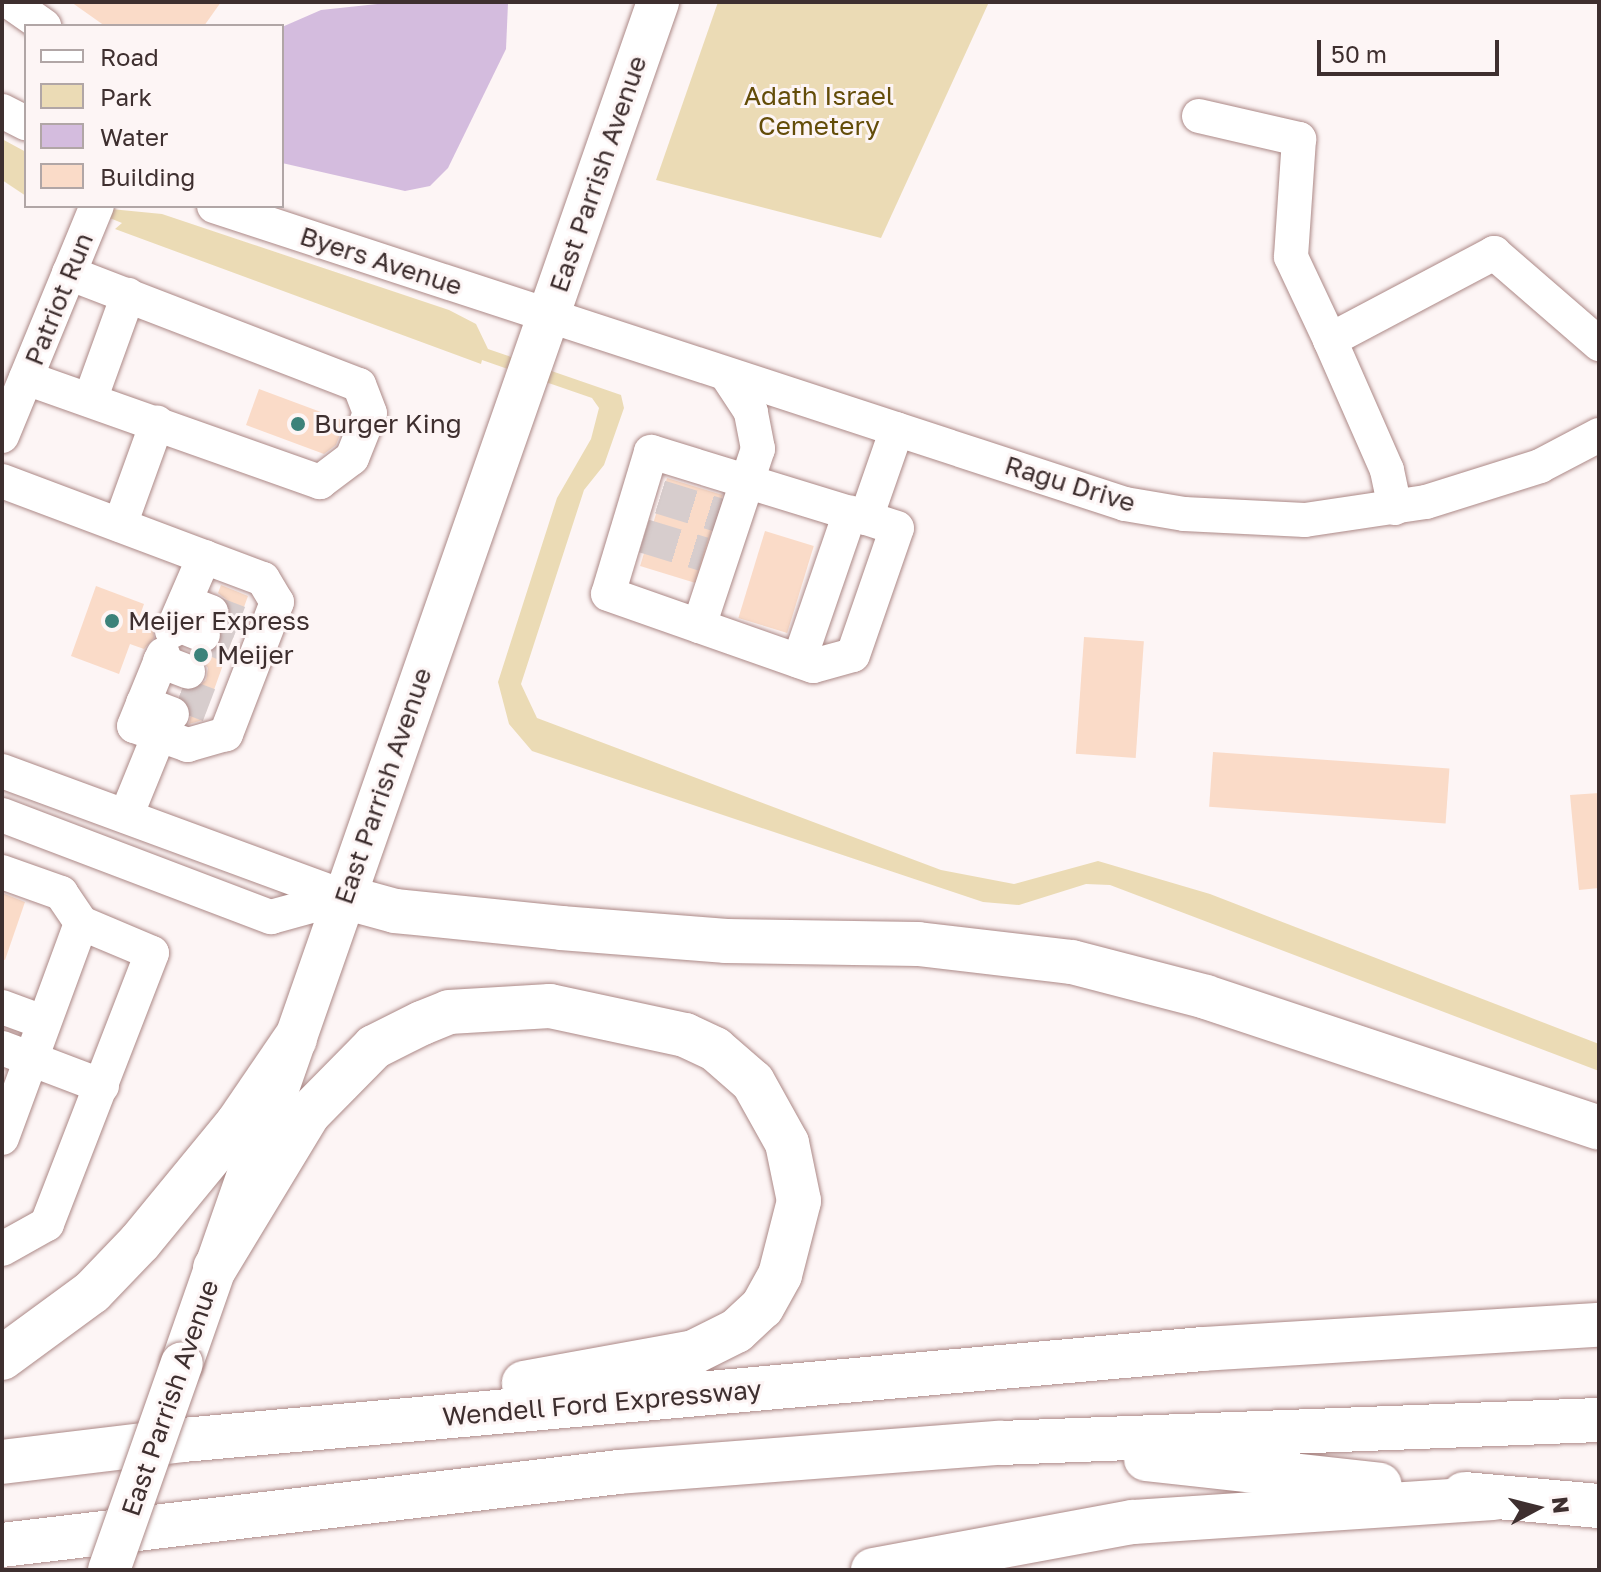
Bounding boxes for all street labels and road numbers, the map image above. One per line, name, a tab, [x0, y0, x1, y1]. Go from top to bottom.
street label: East Parrish Avenue	[543, 52, 653, 296]
street label: Byers Avenue	[296, 220, 466, 302]
street label: Patriot Run	[18, 228, 100, 370]
street label: Ragu Drive	[1001, 449, 1139, 519]
street label: East Parrish Avenue	[328, 664, 438, 908]
street label: East Parrish Avenue	[115, 1276, 225, 1520]
street label: Wendell Ford Expressway	[441, 1374, 763, 1432]

